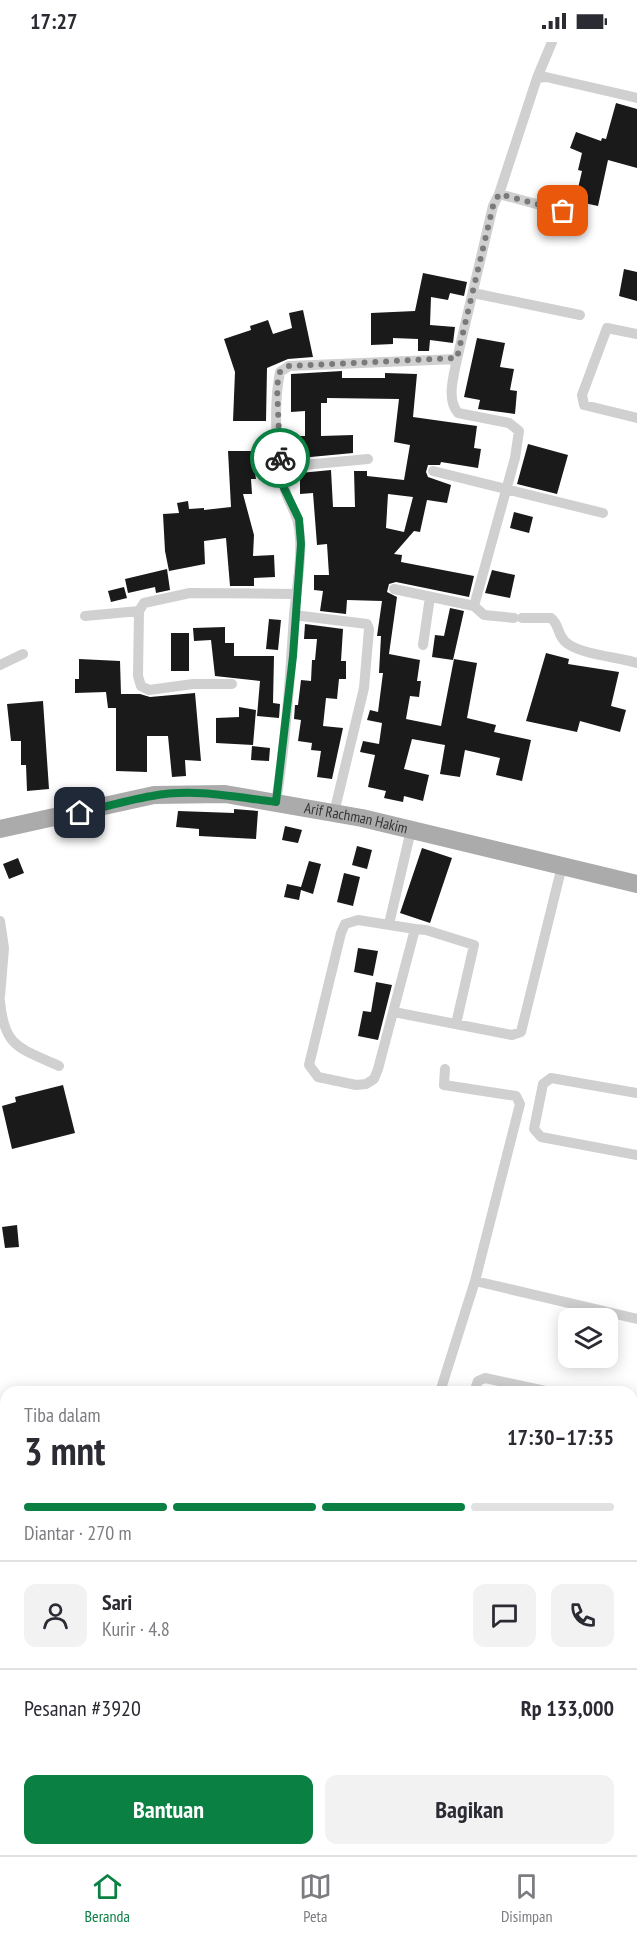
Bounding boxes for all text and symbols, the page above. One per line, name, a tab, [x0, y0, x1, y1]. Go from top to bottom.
text: 17:27	[30, 7, 78, 35]
pin	[537, 185, 588, 236]
icon: bag	[546, 194, 579, 227]
courier	[250, 428, 310, 488]
icon: bike	[264, 442, 297, 475]
pin	[54, 787, 105, 838]
icon: home	[63, 796, 96, 829]
street label: Arif Rachman Hakim	[303, 798, 410, 838]
map controls	[558, 1308, 618, 1368]
button: layers	[558, 1308, 618, 1368]
text: Tiba dalam	[24, 1402, 101, 1428]
text: 17:30–17:35	[507, 1423, 614, 1451]
text: 3 mnt	[24, 1425, 105, 1476]
text: Diantar · 270 m	[24, 1520, 132, 1546]
button: person	[24, 1584, 87, 1647]
button: chat	[473, 1584, 536, 1647]
button: phone	[551, 1584, 614, 1647]
text: Sari	[102, 1588, 132, 1616]
text: Kurir · 4.8	[102, 1616, 170, 1642]
text: Pesanan #3920	[24, 1694, 141, 1722]
text: Rp 133,000	[521, 1694, 614, 1722]
button: Bantuan	[24, 1775, 313, 1844]
button: Bagikan	[325, 1775, 614, 1844]
tab: Beranda	[85, 1870, 130, 1926]
tab: Peta	[299, 1870, 332, 1926]
tab: Disimpan	[501, 1870, 552, 1926]

